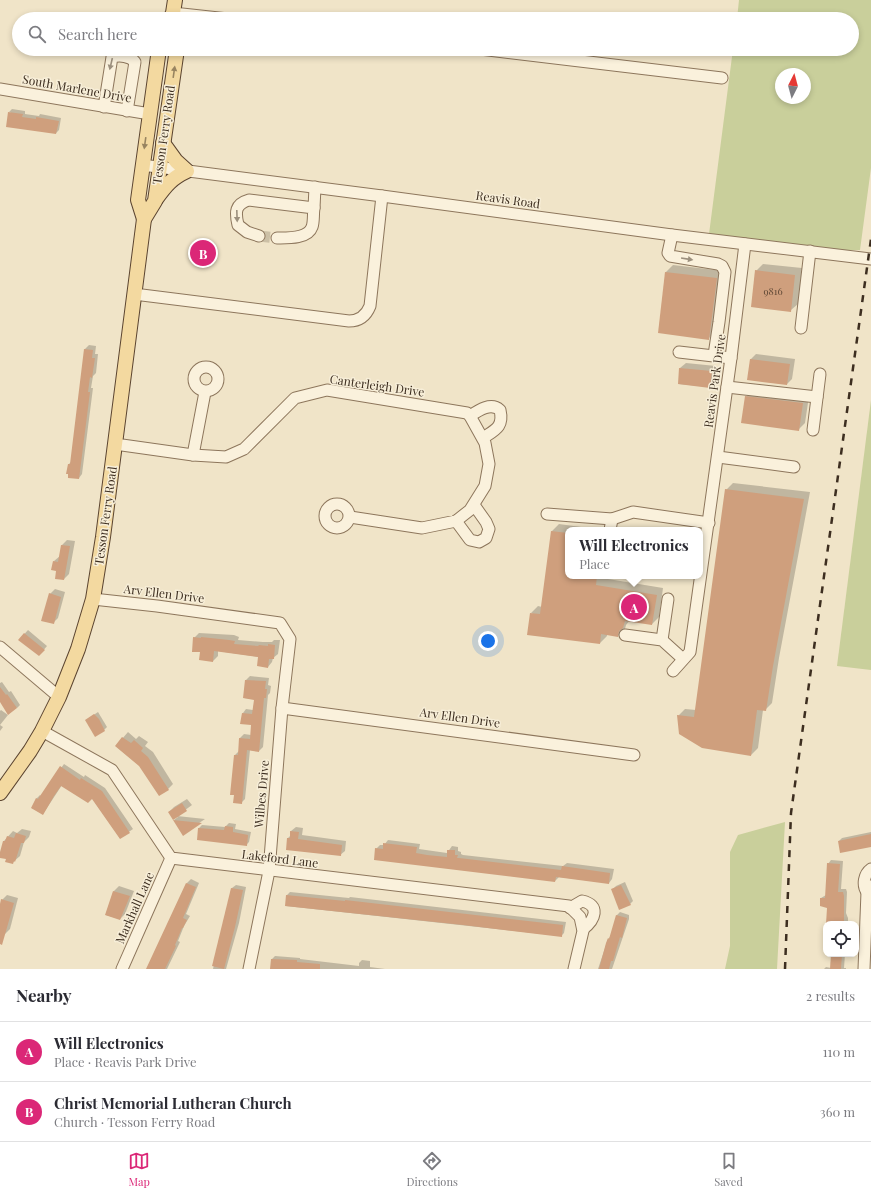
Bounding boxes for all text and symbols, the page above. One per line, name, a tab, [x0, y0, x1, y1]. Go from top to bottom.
search box	[12, 12, 859, 56]
icon: search	[26, 23, 48, 45]
text: Search here	[58, 24, 137, 44]
one-way arrow	[108, 57, 114, 70]
one-way arrow	[171, 66, 177, 78]
north arrow	[775, 68, 811, 104]
street label: South Marlene Drive	[21, 71, 133, 106]
street label: Tesson Ferry Road	[148, 84, 178, 185]
one-way arrow	[142, 137, 148, 149]
street label: Reavis Road	[475, 187, 541, 211]
one-way arrow	[234, 210, 240, 223]
pin: B	[190, 238, 216, 268]
one-way arrow	[680, 256, 693, 262]
house number: 9816	[763, 284, 783, 298]
street label: Reavis Park Drive	[700, 333, 728, 429]
street label: Canterleigh Drive	[329, 370, 426, 400]
street label: Tesson Ferry Road	[90, 465, 120, 566]
popup	[565, 527, 703, 579]
text: Will Electronics	[579, 535, 689, 555]
text: Place	[579, 555, 610, 572]
street label: Arv Ellen Drive	[122, 580, 205, 606]
pin: A	[621, 592, 647, 622]
your location	[478, 631, 498, 651]
street label: Arv Ellen Drive	[418, 703, 501, 731]
street label: Wilbes Drive	[250, 759, 272, 830]
street label: Lakeford Lane	[241, 845, 319, 871]
street label: Markhall Lane	[111, 869, 157, 946]
map controls	[823, 921, 859, 957]
button: locate	[823, 921, 859, 957]
text: Nearby	[16, 984, 71, 1006]
text: 2 results	[806, 987, 855, 1004]
text: Will Electronics	[54, 1033, 164, 1053]
text: A	[25, 1043, 33, 1060]
text: 110 m	[823, 1043, 855, 1060]
text: Place · Reavis Park Drive	[54, 1053, 197, 1070]
text: Christ Memorial Lutheran Church	[54, 1093, 292, 1113]
text: B	[25, 1103, 33, 1120]
text: 360 m	[820, 1103, 855, 1120]
text: Church · Tesson Ferry Road	[54, 1113, 215, 1130]
tab: Map	[128, 1150, 150, 1189]
tab: Directions	[406, 1150, 458, 1189]
tab: Saved	[714, 1150, 743, 1189]

